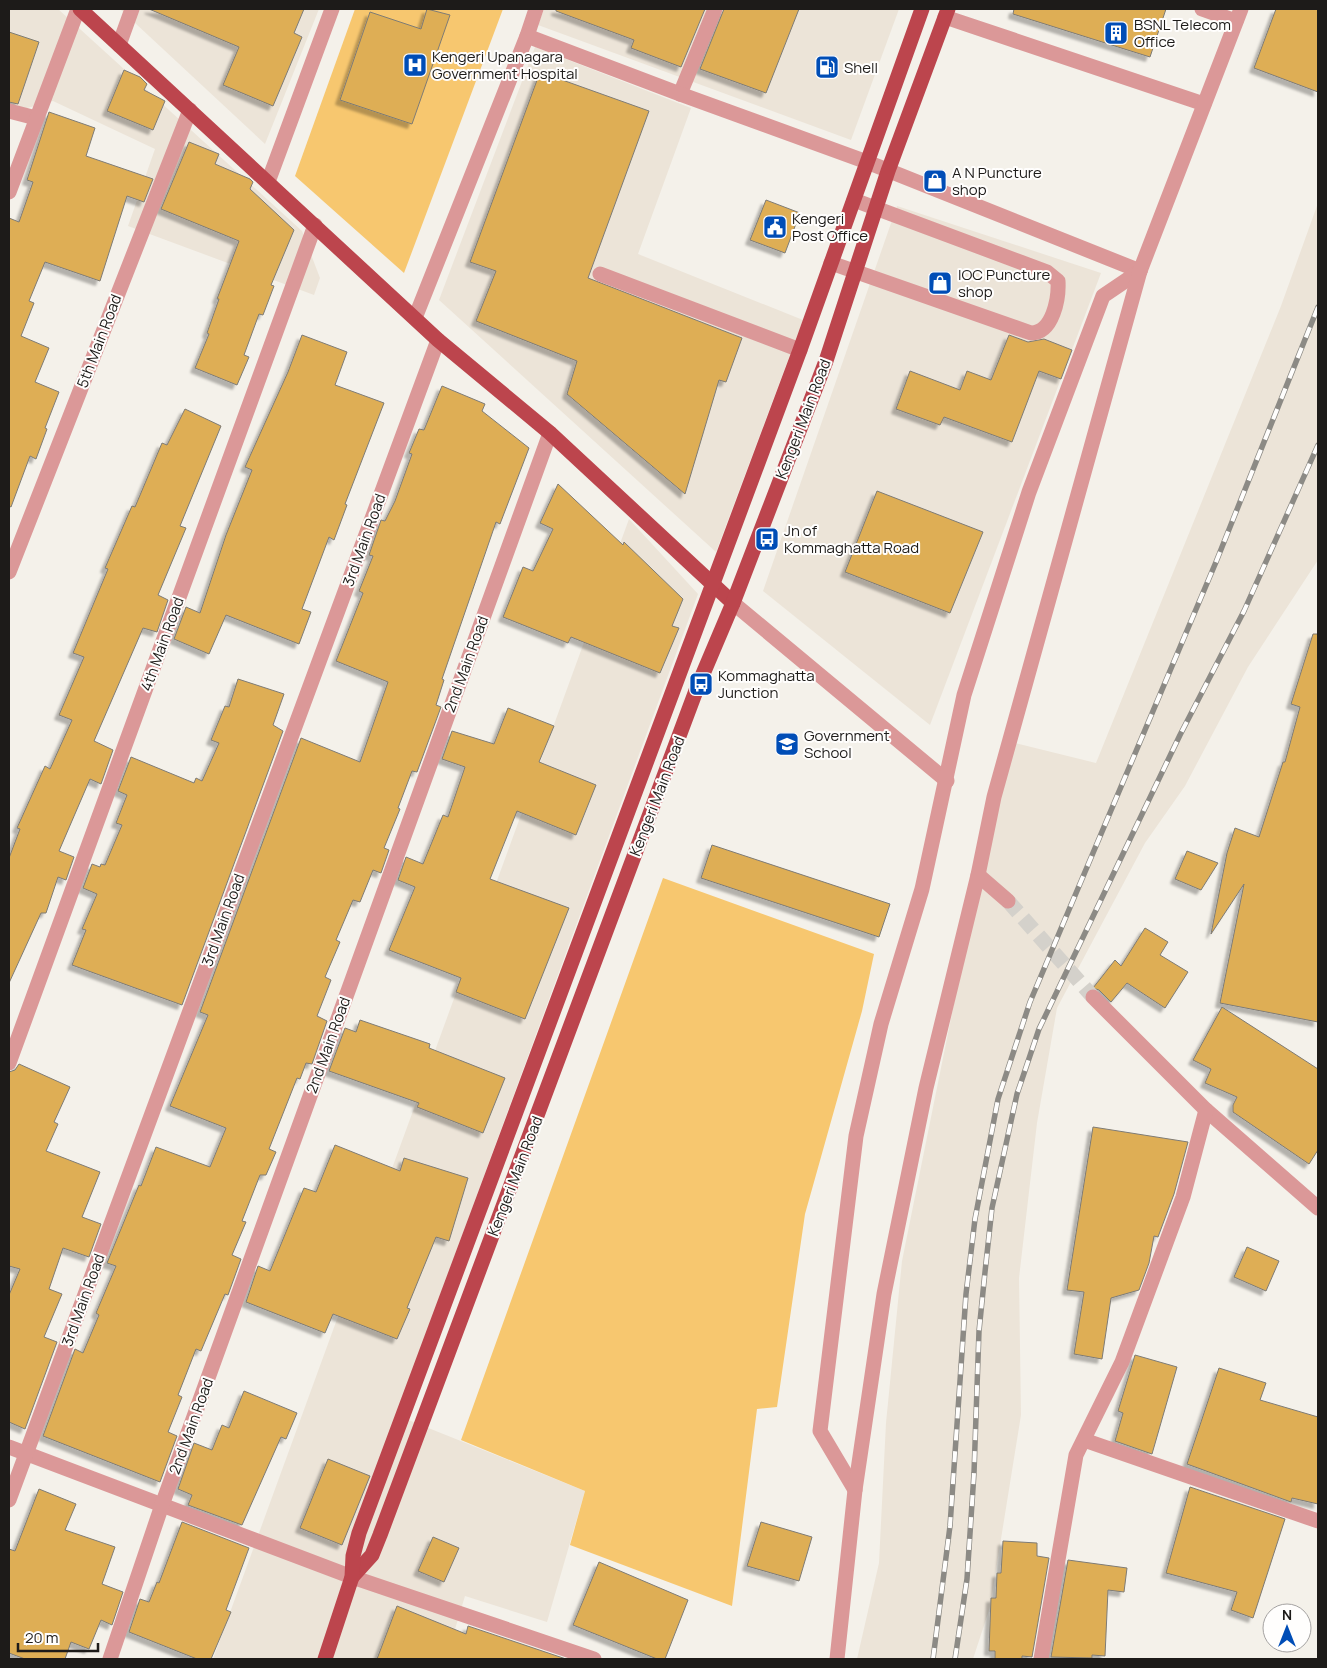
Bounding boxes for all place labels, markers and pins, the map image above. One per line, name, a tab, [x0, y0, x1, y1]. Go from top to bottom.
place label: BSNL Telecom Office	[1134, 14, 1231, 52]
building icon: BSNL Telecom Office	[1103, 20, 1129, 46]
place label: Kengeri Upanagara Government Hospital	[432, 46, 578, 84]
hospital icon: Kengeri Upanagara Government Hospital	[402, 52, 428, 78]
fuel station icon: Shell	[814, 54, 840, 80]
place label: Shell	[844, 57, 878, 78]
place label: A N Puncture shop	[952, 162, 1042, 200]
shop icon: A N Puncture shop	[922, 168, 948, 194]
place label: Kengeri Post Office	[792, 208, 868, 246]
public building icon: Kengeri Post Office	[762, 214, 788, 240]
place label: IOC Puncture shop	[958, 264, 1050, 302]
shop icon: IOC Puncture shop	[927, 270, 953, 296]
place label: Jn of Kommaghatta Road	[784, 520, 919, 558]
bus stop icon: Jn of Kommaghatta Road	[754, 526, 780, 552]
place label: Kommaghatta Junction	[718, 665, 815, 703]
bus stop icon: Kommaghatta Junction	[688, 671, 714, 697]
place label: Government School	[804, 725, 890, 763]
school or university icon: Government School	[774, 731, 800, 757]

